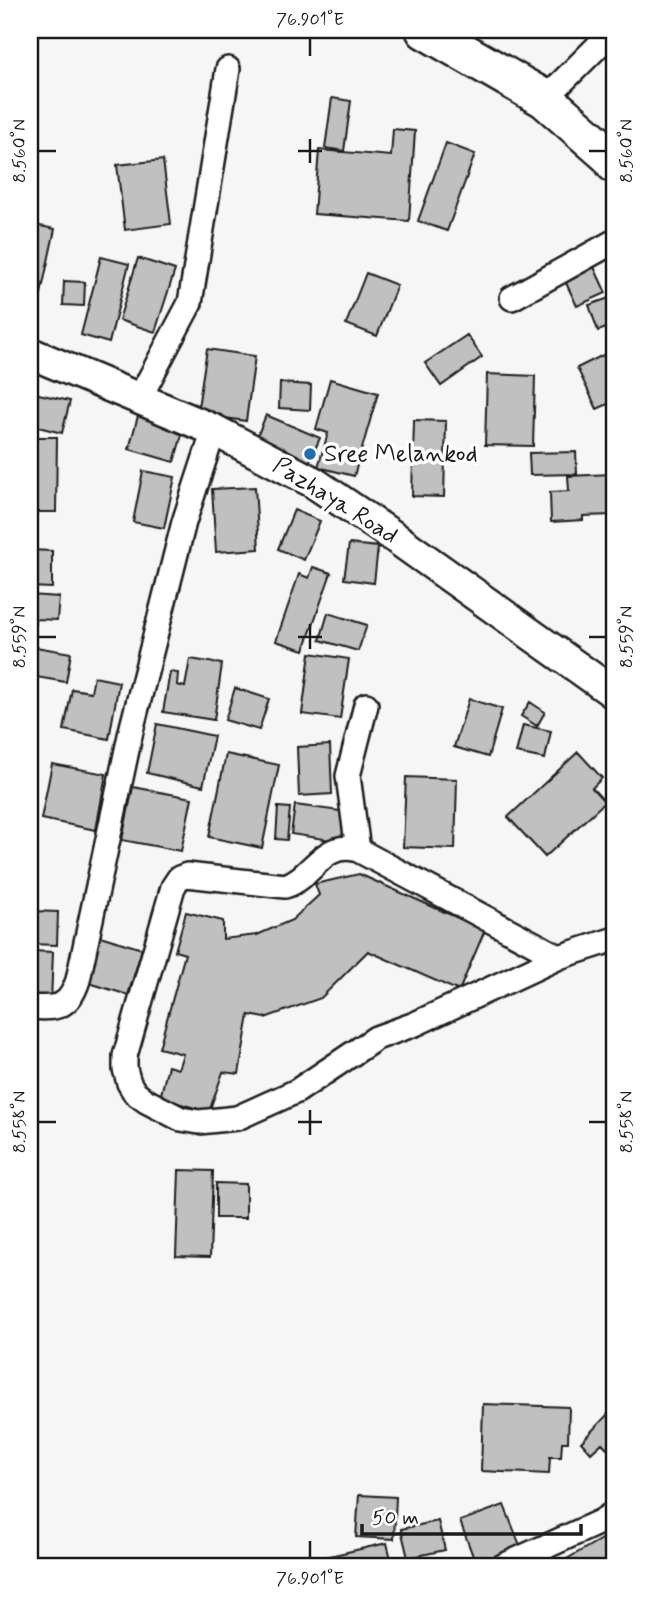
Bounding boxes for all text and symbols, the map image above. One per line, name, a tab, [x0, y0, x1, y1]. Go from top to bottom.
text: 76.901°E	[276, 8, 344, 32]
text: 8.560°N	[8, 119, 32, 183]
text: 8.560°N	[615, 119, 639, 183]
place label: Sree Melankod	[324, 439, 478, 470]
marker: Sree Melankod	[302, 446, 318, 462]
street label: Pazhaya Road	[267, 450, 403, 552]
text: 8.559°N	[8, 606, 32, 668]
text: 8.559°N	[615, 606, 639, 668]
text: 8.558°N	[8, 1091, 32, 1153]
text: 8.558°N	[615, 1091, 639, 1153]
scale bar	[362, 1492, 580, 1536]
text: 50 m	[372, 1504, 419, 1532]
text: 76.901°E	[276, 1567, 344, 1591]

